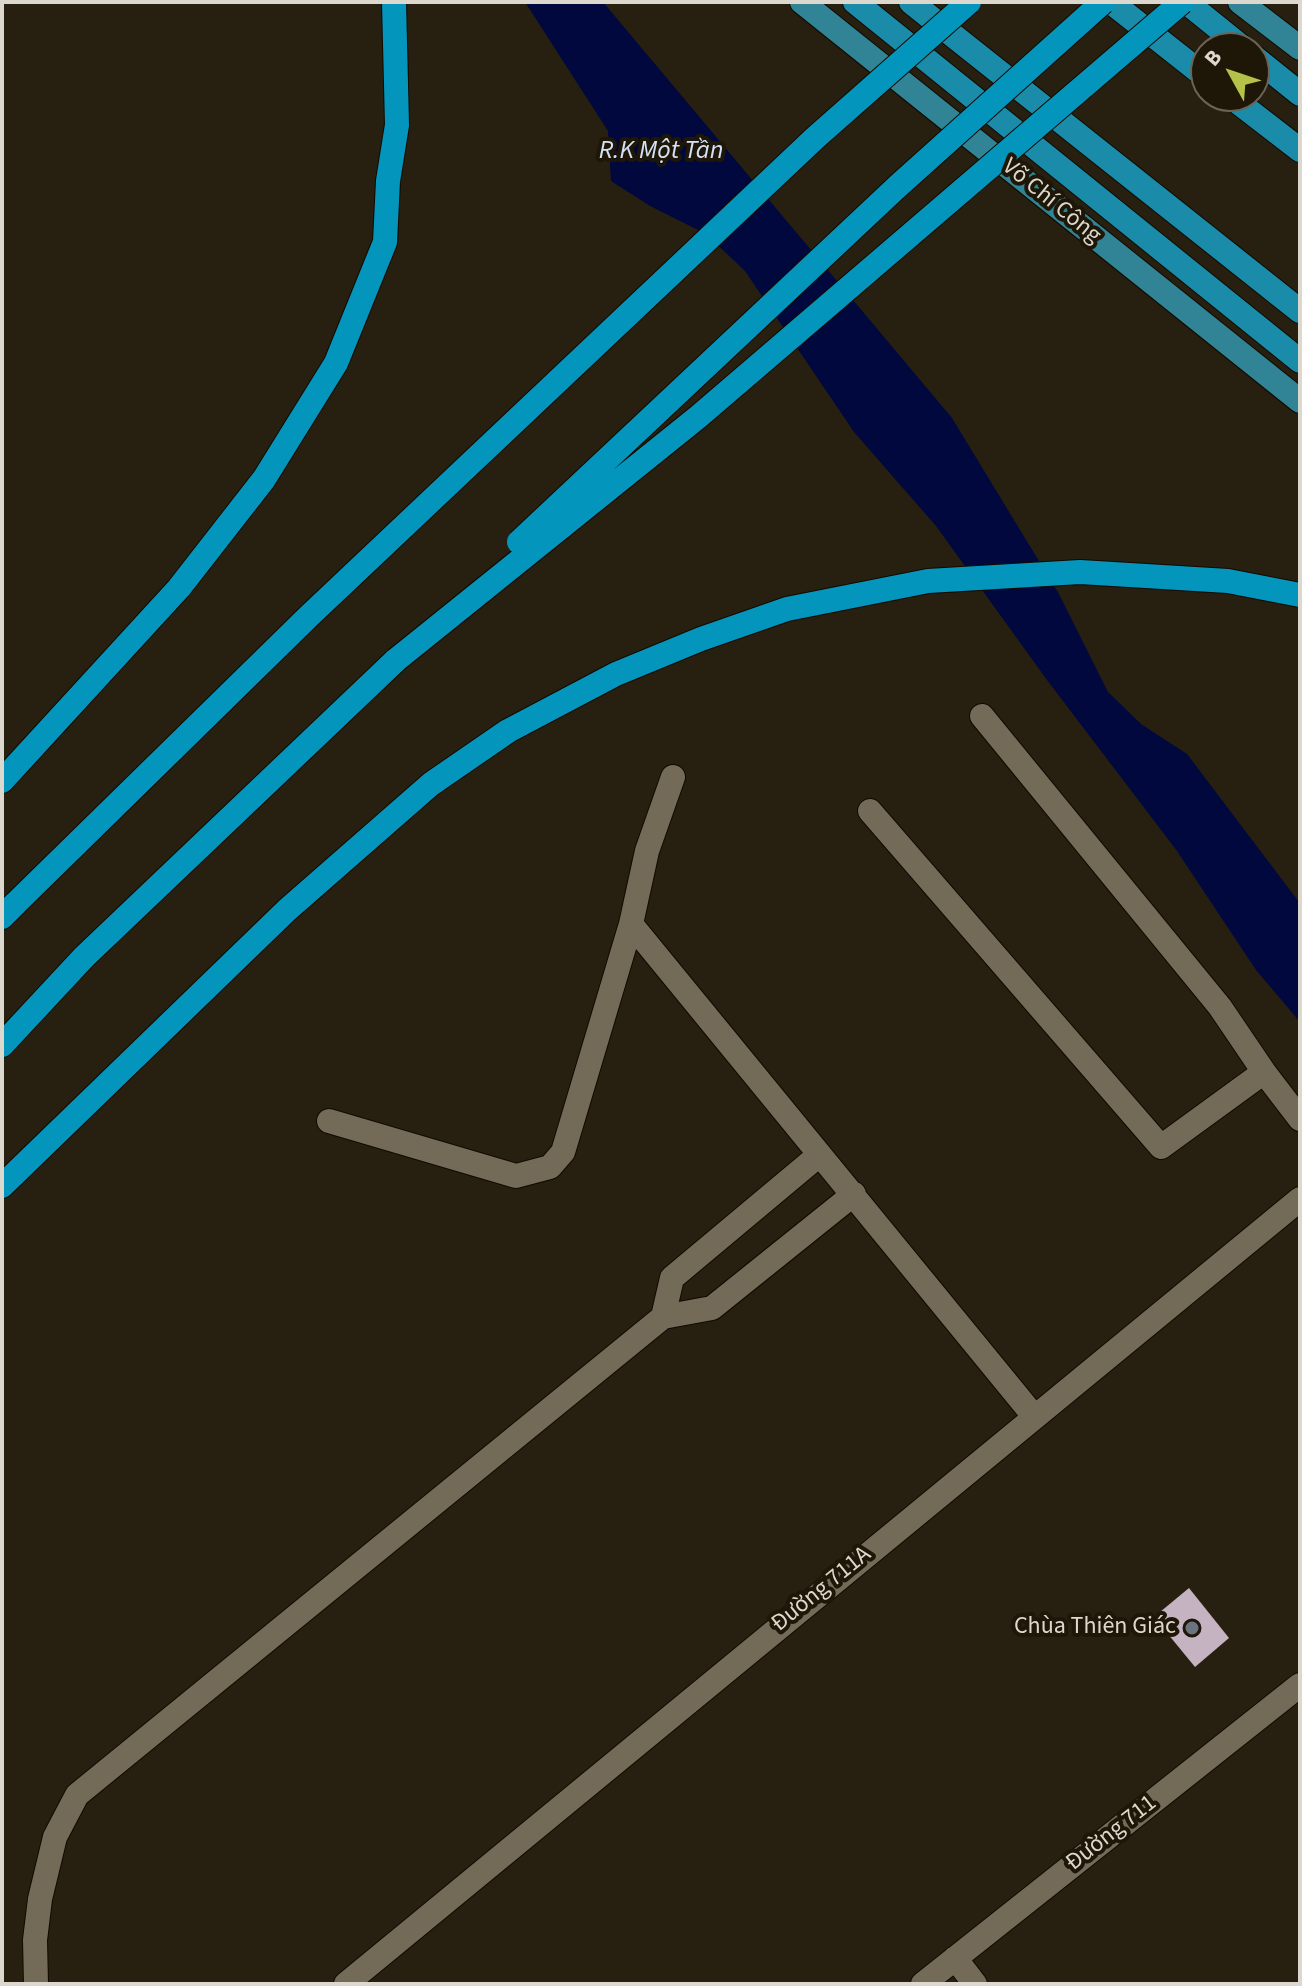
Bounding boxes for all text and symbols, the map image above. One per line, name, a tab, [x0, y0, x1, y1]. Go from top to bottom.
north arrow	[1190, 32, 1270, 112]
text: B	[1197, 42, 1230, 73]
water label: R.K Một Tần	[599, 136, 723, 168]
street label: Võ Chí Công	[996, 153, 1106, 251]
street label: Đường 711A	[766, 1541, 878, 1639]
place label: Chùa Thiên Giác	[1014, 1614, 1176, 1642]
marker: Chùa Thiên Giác	[1183, 1619, 1201, 1637]
street label: Đường 711	[1061, 1790, 1163, 1878]

